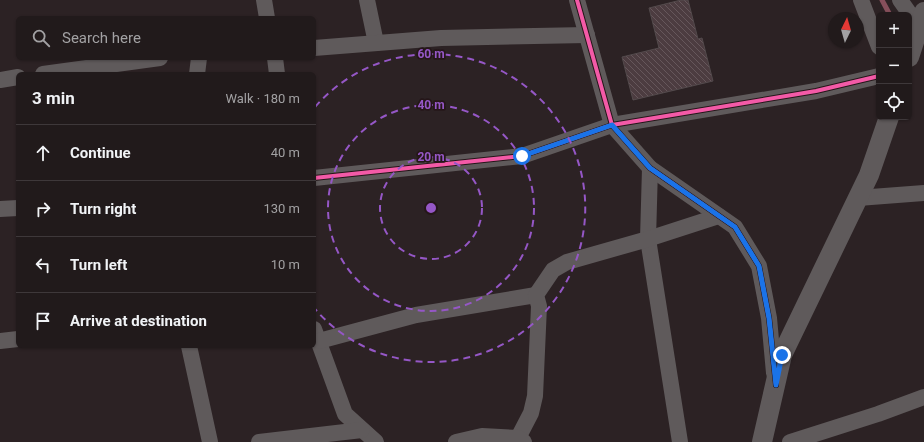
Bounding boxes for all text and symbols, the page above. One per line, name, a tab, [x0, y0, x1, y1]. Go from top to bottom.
north arrow	[828, 12, 864, 48]
map controls	[876, 12, 912, 120]
button: +	[876, 12, 912, 48]
search box	[16, 16, 316, 60]
icon: search	[30, 27, 52, 49]
text: Search here	[62, 29, 141, 47]
text: 60 m	[417, 47, 445, 61]
button: −	[876, 48, 912, 84]
button: locate	[876, 84, 912, 120]
text: 3 min	[32, 88, 75, 108]
text: Walk · 180 m	[225, 91, 300, 106]
text: 40 m	[417, 98, 445, 112]
icon: ahead	[32, 142, 54, 164]
text: Continue	[70, 144, 131, 162]
text: 40 m	[271, 145, 300, 160]
route start	[513, 147, 531, 165]
text: 20 m	[417, 150, 445, 164]
icon: right	[32, 198, 54, 220]
text: Turn right	[70, 200, 136, 218]
text: 130 m	[263, 201, 300, 216]
centre of rings	[424, 201, 438, 215]
icon: left	[32, 254, 54, 276]
text: Turn left	[70, 256, 127, 274]
text: 10 m	[271, 257, 300, 272]
icon: arrive	[32, 310, 54, 332]
text: Arrive at destination	[70, 312, 207, 330]
route end	[773, 346, 791, 364]

